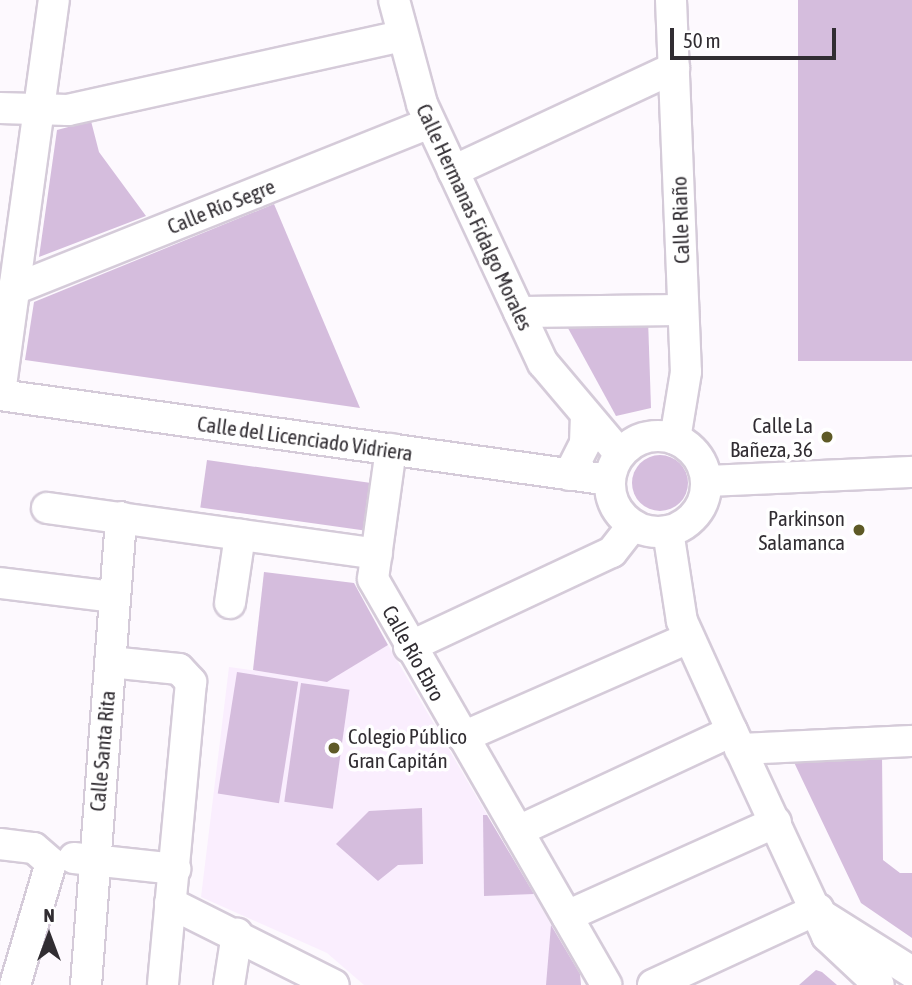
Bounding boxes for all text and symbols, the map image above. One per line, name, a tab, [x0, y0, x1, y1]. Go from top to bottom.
scale bar	[674, 14, 840, 58]
text: 50 m	[683, 28, 721, 52]
street label: Calle Hermanas Fidalgo Morales	[411, 100, 539, 334]
street label: Calle Río Segre	[164, 173, 278, 239]
street label: Calle Riaño	[666, 176, 694, 264]
street label: Calle del Licenciado Vidriera	[196, 410, 414, 466]
place label: Calle La Bañeza, 36	[730, 412, 813, 462]
marker: Calle La Bañeza, 36	[819, 429, 835, 445]
place label: Parkinson Salamanca	[758, 505, 845, 555]
marker: Parkinson Salamanca	[851, 522, 867, 538]
street label: Calle Río Ebro	[377, 601, 451, 705]
street label: Calle Santa Rita	[84, 690, 120, 812]
place label: Colegio Público Gran Capitán	[348, 723, 467, 773]
marker: Colegio Público Gran Capitán	[326, 740, 342, 756]
north arrow	[14, 901, 84, 971]
text: N	[43, 904, 55, 926]

